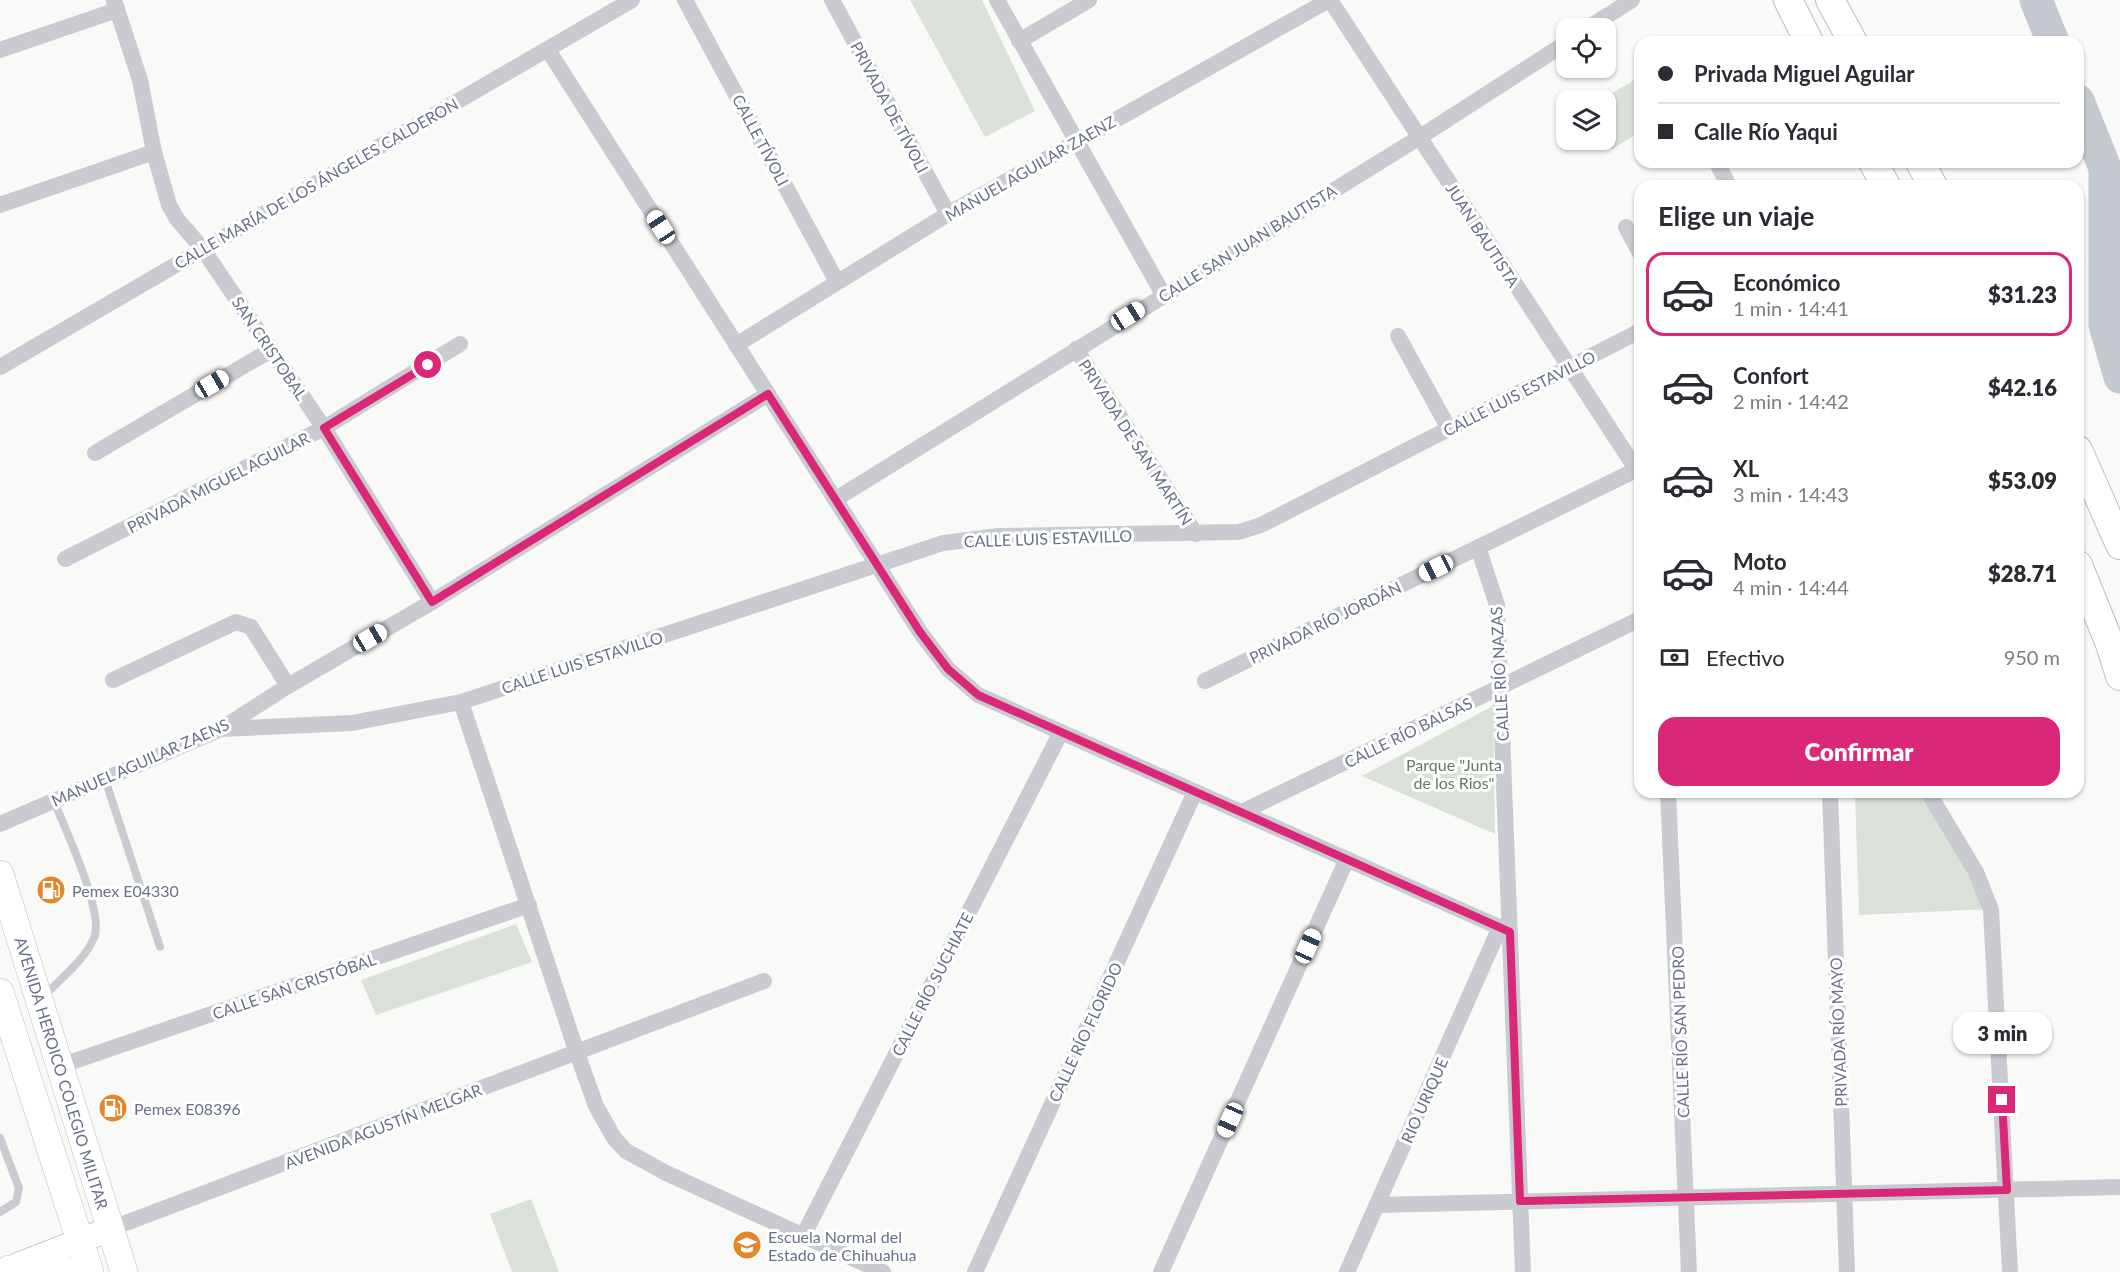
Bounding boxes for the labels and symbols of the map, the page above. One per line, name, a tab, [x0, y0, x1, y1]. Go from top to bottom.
street label: PRIVADA DE TÍVOLI	[847, 38, 933, 176]
street label: CALLE TÍVOLI	[729, 91, 793, 189]
street label: CALLE MARÍA DE LOS ÁNGELES CALDERON	[171, 94, 461, 272]
street label: MANUEL AGUILAR ZAENZ	[942, 111, 1119, 225]
street label: CALLE SAN JUAN BAUTISTA	[1155, 180, 1340, 306]
street label: JUAN BAUTISTA	[1442, 180, 1524, 291]
car	[644, 207, 678, 247]
street label: SAN CRISTOBAL	[228, 293, 312, 403]
car	[1108, 299, 1148, 333]
street label: CALLE LUIS ESTAVILLO	[1440, 346, 1598, 440]
route start	[414, 351, 441, 378]
street label: PRIVADA DE SAN MARTÍN	[1075, 356, 1197, 528]
car	[192, 367, 232, 401]
street label: PRIVADA MIGUEL AGUILAR	[124, 428, 312, 536]
street label: CALLE LUIS ESTAVILLO	[964, 526, 1133, 550]
car	[1416, 552, 1456, 584]
street label: PRIVADA RÍO JORDÁN	[1246, 577, 1404, 667]
street label: CALLE RÍO NAZAS	[1486, 606, 1512, 742]
car	[350, 621, 390, 655]
street label: CALLE LUIS ESTAVILLO	[499, 627, 665, 697]
street label: CALLE RÍO BALSAS	[1341, 693, 1475, 771]
street label: MANUEL AGUILAR ZAENS	[48, 714, 232, 810]
park label: Parque "Junta de los Rios"	[1406, 755, 1502, 792]
fuel station icon: Pemex E04330	[35, 874, 67, 906]
place label: Pemex E04330	[72, 881, 179, 900]
street label: CALLE RÍO SUCHIATE	[887, 909, 977, 1059]
car	[1292, 926, 1324, 966]
street label: AVENIDA HEROICO COLEGIO MILITAR	[11, 935, 113, 1211]
street label: CALLE RÍO SAN PEDRO	[1667, 946, 1692, 1118]
street label: CALLE SAN CRISTÓBAL	[210, 949, 378, 1023]
street label: PRIVADA RÍO MAYO	[1826, 957, 1850, 1107]
street label: CALLE RÍO FLORIDO	[1044, 959, 1126, 1105]
callout: 3 min	[1952, 1013, 2052, 1055]
street label: RIO URIQUE	[1397, 1054, 1451, 1146]
street label: AVENIDA AGUSTÍN MELGAR	[282, 1080, 484, 1172]
route end	[1988, 1086, 2015, 1113]
fuel station icon: Pemex E08396	[97, 1092, 129, 1124]
place label: Pemex E08396	[134, 1099, 241, 1118]
car	[1214, 1100, 1246, 1140]
place label: Escuela Normal del Estado de Chihuahua	[768, 1227, 916, 1264]
school or university icon: Escuela Normal del Estado de Chihuahua	[731, 1229, 763, 1261]

